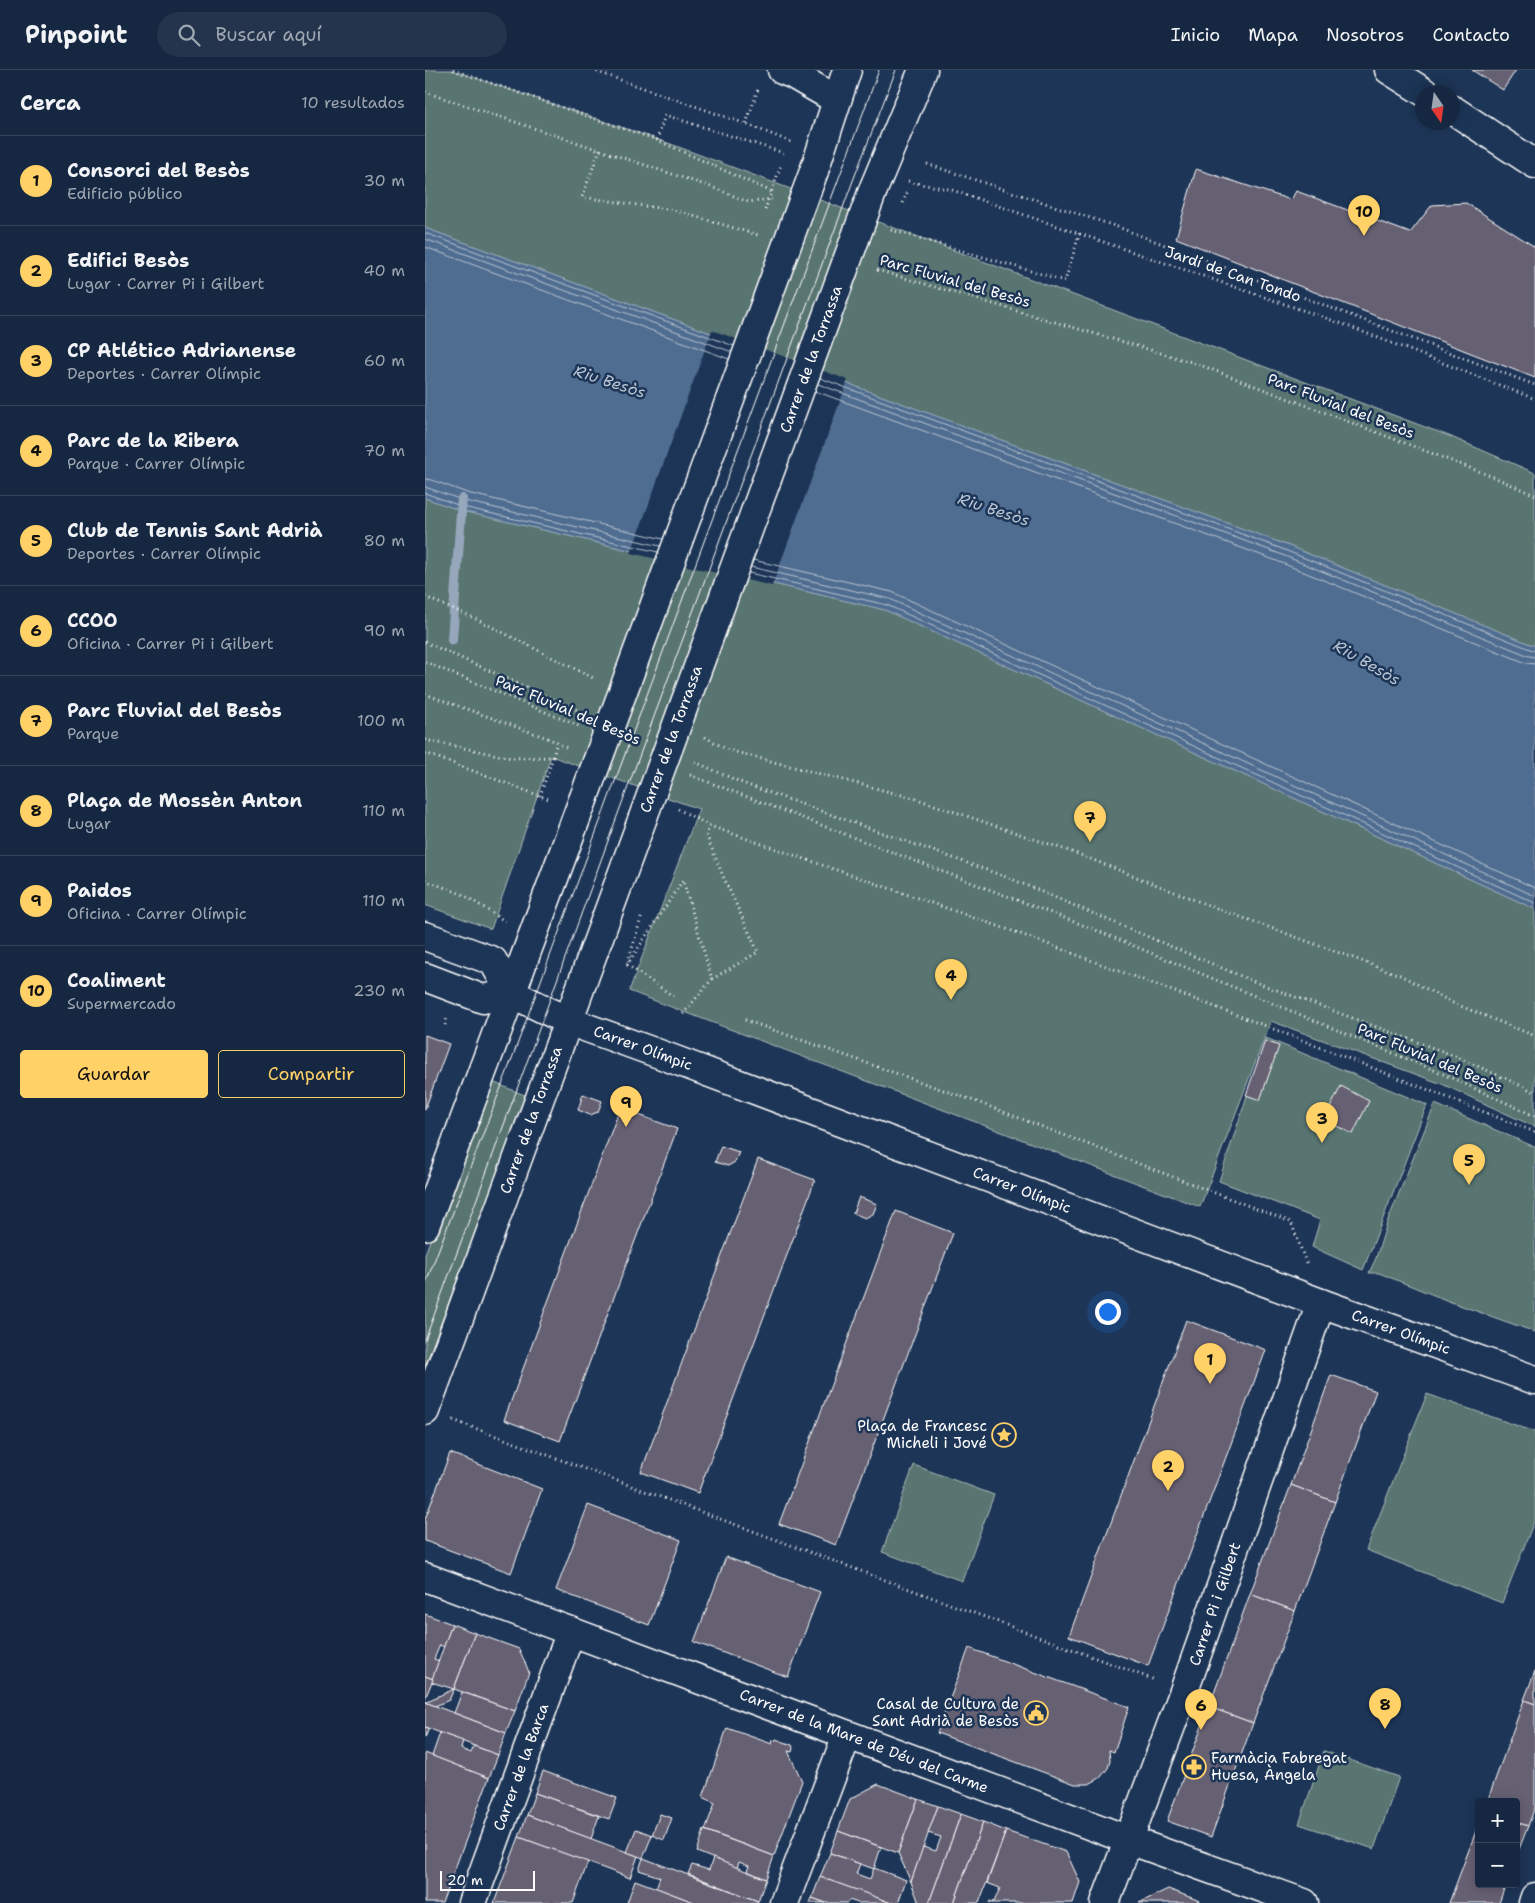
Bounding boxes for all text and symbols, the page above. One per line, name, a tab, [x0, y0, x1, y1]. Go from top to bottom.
search box	[157, 12, 507, 57]
text: Pinpoint	[25, 19, 127, 51]
icon: search	[175, 21, 203, 49]
text: Buscar aquí	[215, 22, 322, 47]
text: Inicio	[1171, 23, 1220, 47]
text: Mapa	[1248, 23, 1298, 47]
text: Nosotros	[1326, 23, 1404, 47]
text: Contacto	[1432, 23, 1510, 47]
north arrow	[1415, 85, 1460, 130]
text: Cerca	[20, 89, 81, 117]
text: 10 resultados	[301, 92, 405, 113]
text: Consorci del Besòs	[67, 158, 250, 183]
text: 1	[32, 170, 40, 191]
text: 30 m	[364, 170, 405, 191]
text: Edificio público	[67, 183, 182, 204]
pin: 10	[1348, 195, 1380, 236]
street label: Jardí de Can Tondo	[1162, 241, 1304, 307]
text: Edifici Besòs	[67, 248, 189, 273]
street label: Parc Fluvial del Besòs	[877, 250, 1033, 312]
text: 2	[30, 260, 42, 281]
text: 40 m	[363, 260, 405, 281]
text: Lugar · Carrer Pi i Gilbert	[67, 273, 265, 294]
street label: Carrer de la Torrassa	[775, 282, 847, 435]
text: CP Atlético Adrianense	[67, 338, 296, 363]
text: 3	[30, 350, 42, 371]
text: 60 m	[364, 350, 405, 371]
water label: Riu Besòs	[571, 360, 648, 403]
text: Deportes · Carrer Olímpic	[67, 363, 261, 384]
street label: Parc Fluvial del Besòs	[1265, 369, 1417, 443]
text: Parc de la Ribera	[67, 428, 239, 453]
text: 4	[30, 440, 42, 461]
text: 70 m	[364, 440, 405, 461]
text: Parque · Carrer Olímpic	[67, 453, 245, 474]
water label: Riu Besòs	[955, 488, 1032, 531]
text: Club de Tennis Sant Adrià	[67, 518, 322, 543]
text: 5	[31, 530, 41, 551]
text: 80 m	[364, 530, 405, 551]
text: Deportes · Carrer Olímpic	[67, 543, 261, 564]
text: CCOO	[67, 608, 118, 633]
text: 6	[30, 620, 42, 641]
text: 90 m	[364, 620, 405, 641]
text: Oficina · Carrer Pi i Gilbert	[67, 633, 274, 654]
water label: Riu Besòs	[1329, 635, 1404, 690]
street label: Carrer de la Torrassa	[635, 662, 707, 815]
street label: Parc Fluvial del Besòs	[492, 670, 644, 750]
text: Parc Fluvial del Besòs	[67, 698, 282, 723]
text: 7	[30, 710, 42, 731]
text: 100 m	[357, 710, 405, 731]
text: Parque	[67, 723, 119, 744]
text: Plaça de Mossèn Anton	[67, 788, 302, 813]
text: 8	[30, 800, 42, 821]
text: 110 m	[362, 800, 405, 821]
pin: 7	[1074, 801, 1106, 842]
text: Lugar	[67, 813, 111, 834]
text: Paidos	[67, 878, 132, 903]
text: 9	[30, 890, 42, 911]
text: 110 m	[362, 890, 405, 911]
text: Oficina · Carrer Olímpic	[67, 903, 247, 924]
pin: 4	[935, 959, 967, 1000]
text: Coaliment	[67, 968, 166, 993]
text: 10	[27, 980, 45, 1001]
text: 230 m	[353, 980, 405, 1001]
text: Supermercado	[67, 993, 176, 1014]
street label: Parc Fluvial del Besòs	[1354, 1018, 1506, 1098]
street label: Carrer Olímpic	[591, 1021, 695, 1075]
street label: Carrer de la Torrassa	[495, 1043, 567, 1196]
button: Guardar	[20, 1050, 208, 1098]
button: Compartir	[218, 1050, 405, 1098]
pin: 9	[610, 1086, 642, 1127]
pin: 3	[1306, 1102, 1338, 1143]
pin: 5	[1453, 1144, 1485, 1185]
street label: Carrer Olímpic	[970, 1162, 1074, 1218]
your location	[1095, 1299, 1121, 1325]
street label: Carrer Olímpic	[1349, 1305, 1453, 1359]
pin: 1	[1194, 1343, 1226, 1384]
place label: Plaça de Francesc Micheli i Jové	[857, 1416, 987, 1453]
place icon: Plaça de Francesc Micheli i Jové	[991, 1422, 1017, 1448]
pin: 2	[1152, 1450, 1184, 1491]
street label: Carrer Pi i Gilbert	[1185, 1540, 1245, 1668]
street label: Carrer de la Mare de Déu del Carme	[737, 1684, 991, 1798]
pin: 8	[1369, 1688, 1401, 1729]
pin: 6	[1185, 1689, 1217, 1730]
place label: Casal de Cultura de Sant Adrià de Besòs	[872, 1694, 1019, 1731]
street label: Carrer de la Barca	[489, 1700, 554, 1833]
public building icon: Casal de Cultura de Sant Adrià de Besòs	[1023, 1700, 1049, 1726]
place label: Farmàcia Fabregat Huesa, Àngela	[1211, 1748, 1347, 1785]
pharmacy icon: Farmàcia Fabregat Huesa, Àngela	[1181, 1754, 1207, 1780]
map controls	[1475, 1798, 1520, 1888]
button: +	[1475, 1798, 1520, 1843]
button: −	[1475, 1843, 1520, 1888]
scale bar	[440, 1868, 535, 1891]
text: 20 m	[447, 1871, 483, 1889]

